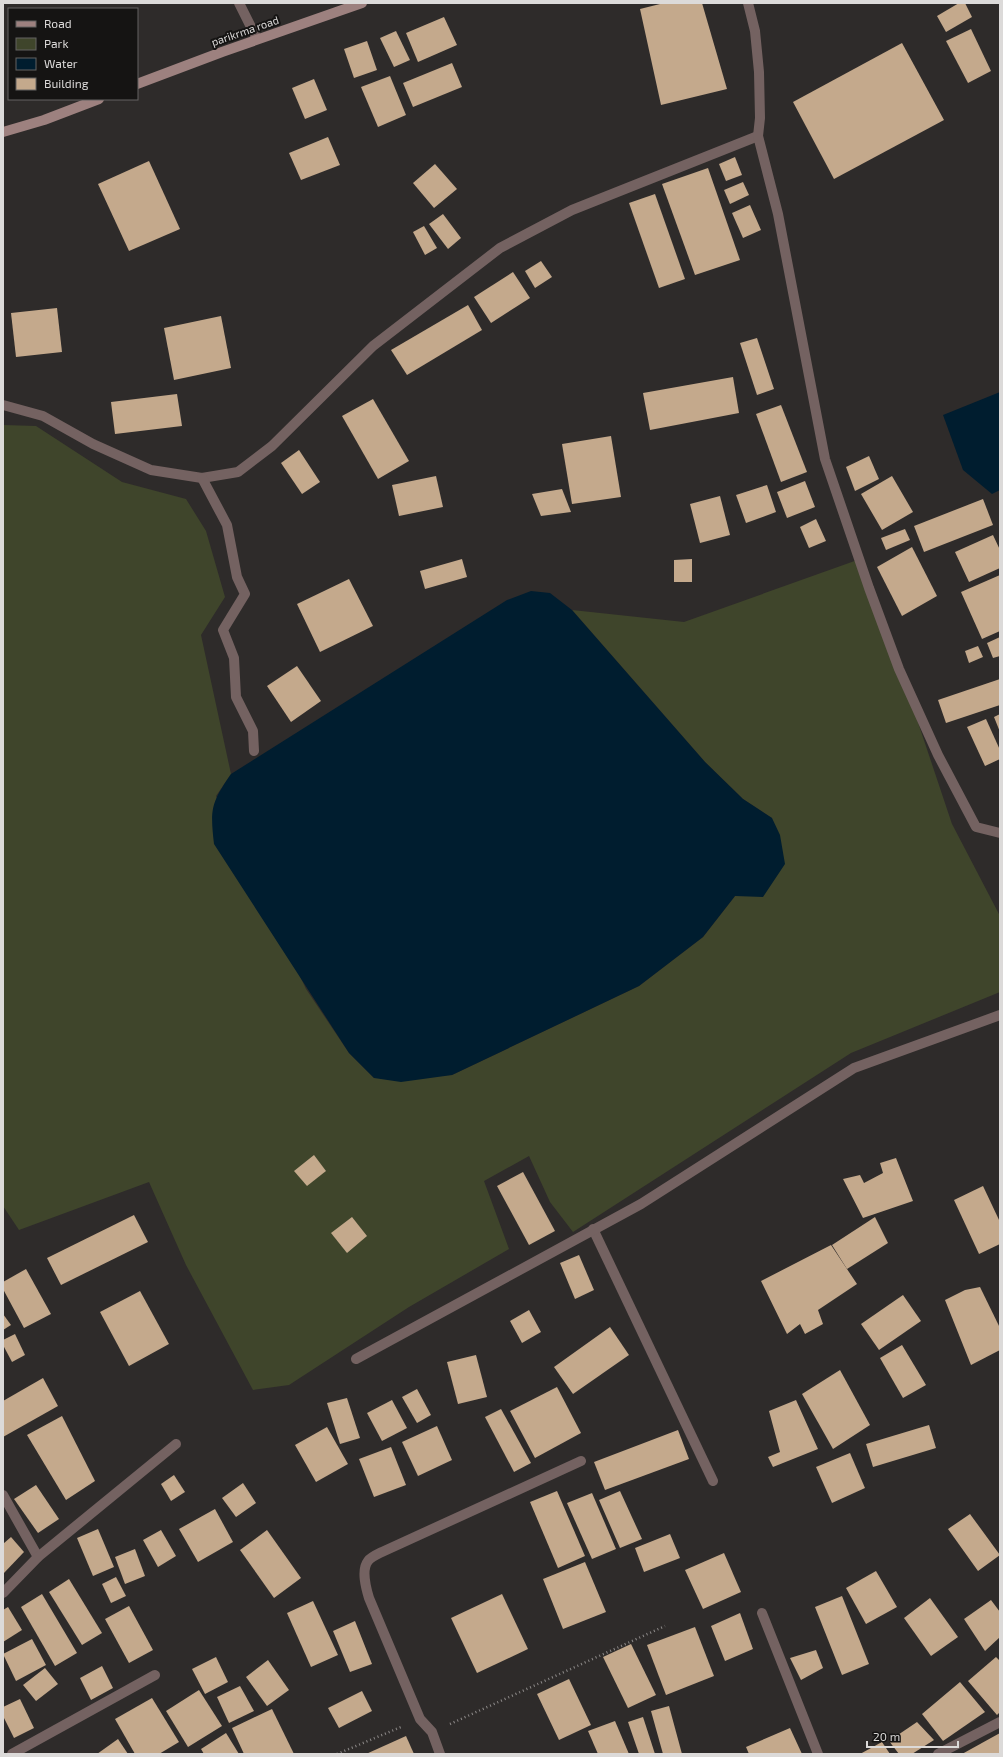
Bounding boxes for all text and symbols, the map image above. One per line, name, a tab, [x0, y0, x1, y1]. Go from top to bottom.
legend	[8, 8, 138, 100]
street label: parikrma road	[209, 13, 280, 48]
text: Road	[44, 16, 72, 30]
text: Park	[44, 36, 69, 50]
text: Water	[44, 56, 78, 70]
text: Building	[44, 76, 89, 90]
scale bar	[867, 1723, 958, 1749]
text: 20 m	[873, 1729, 900, 1743]

